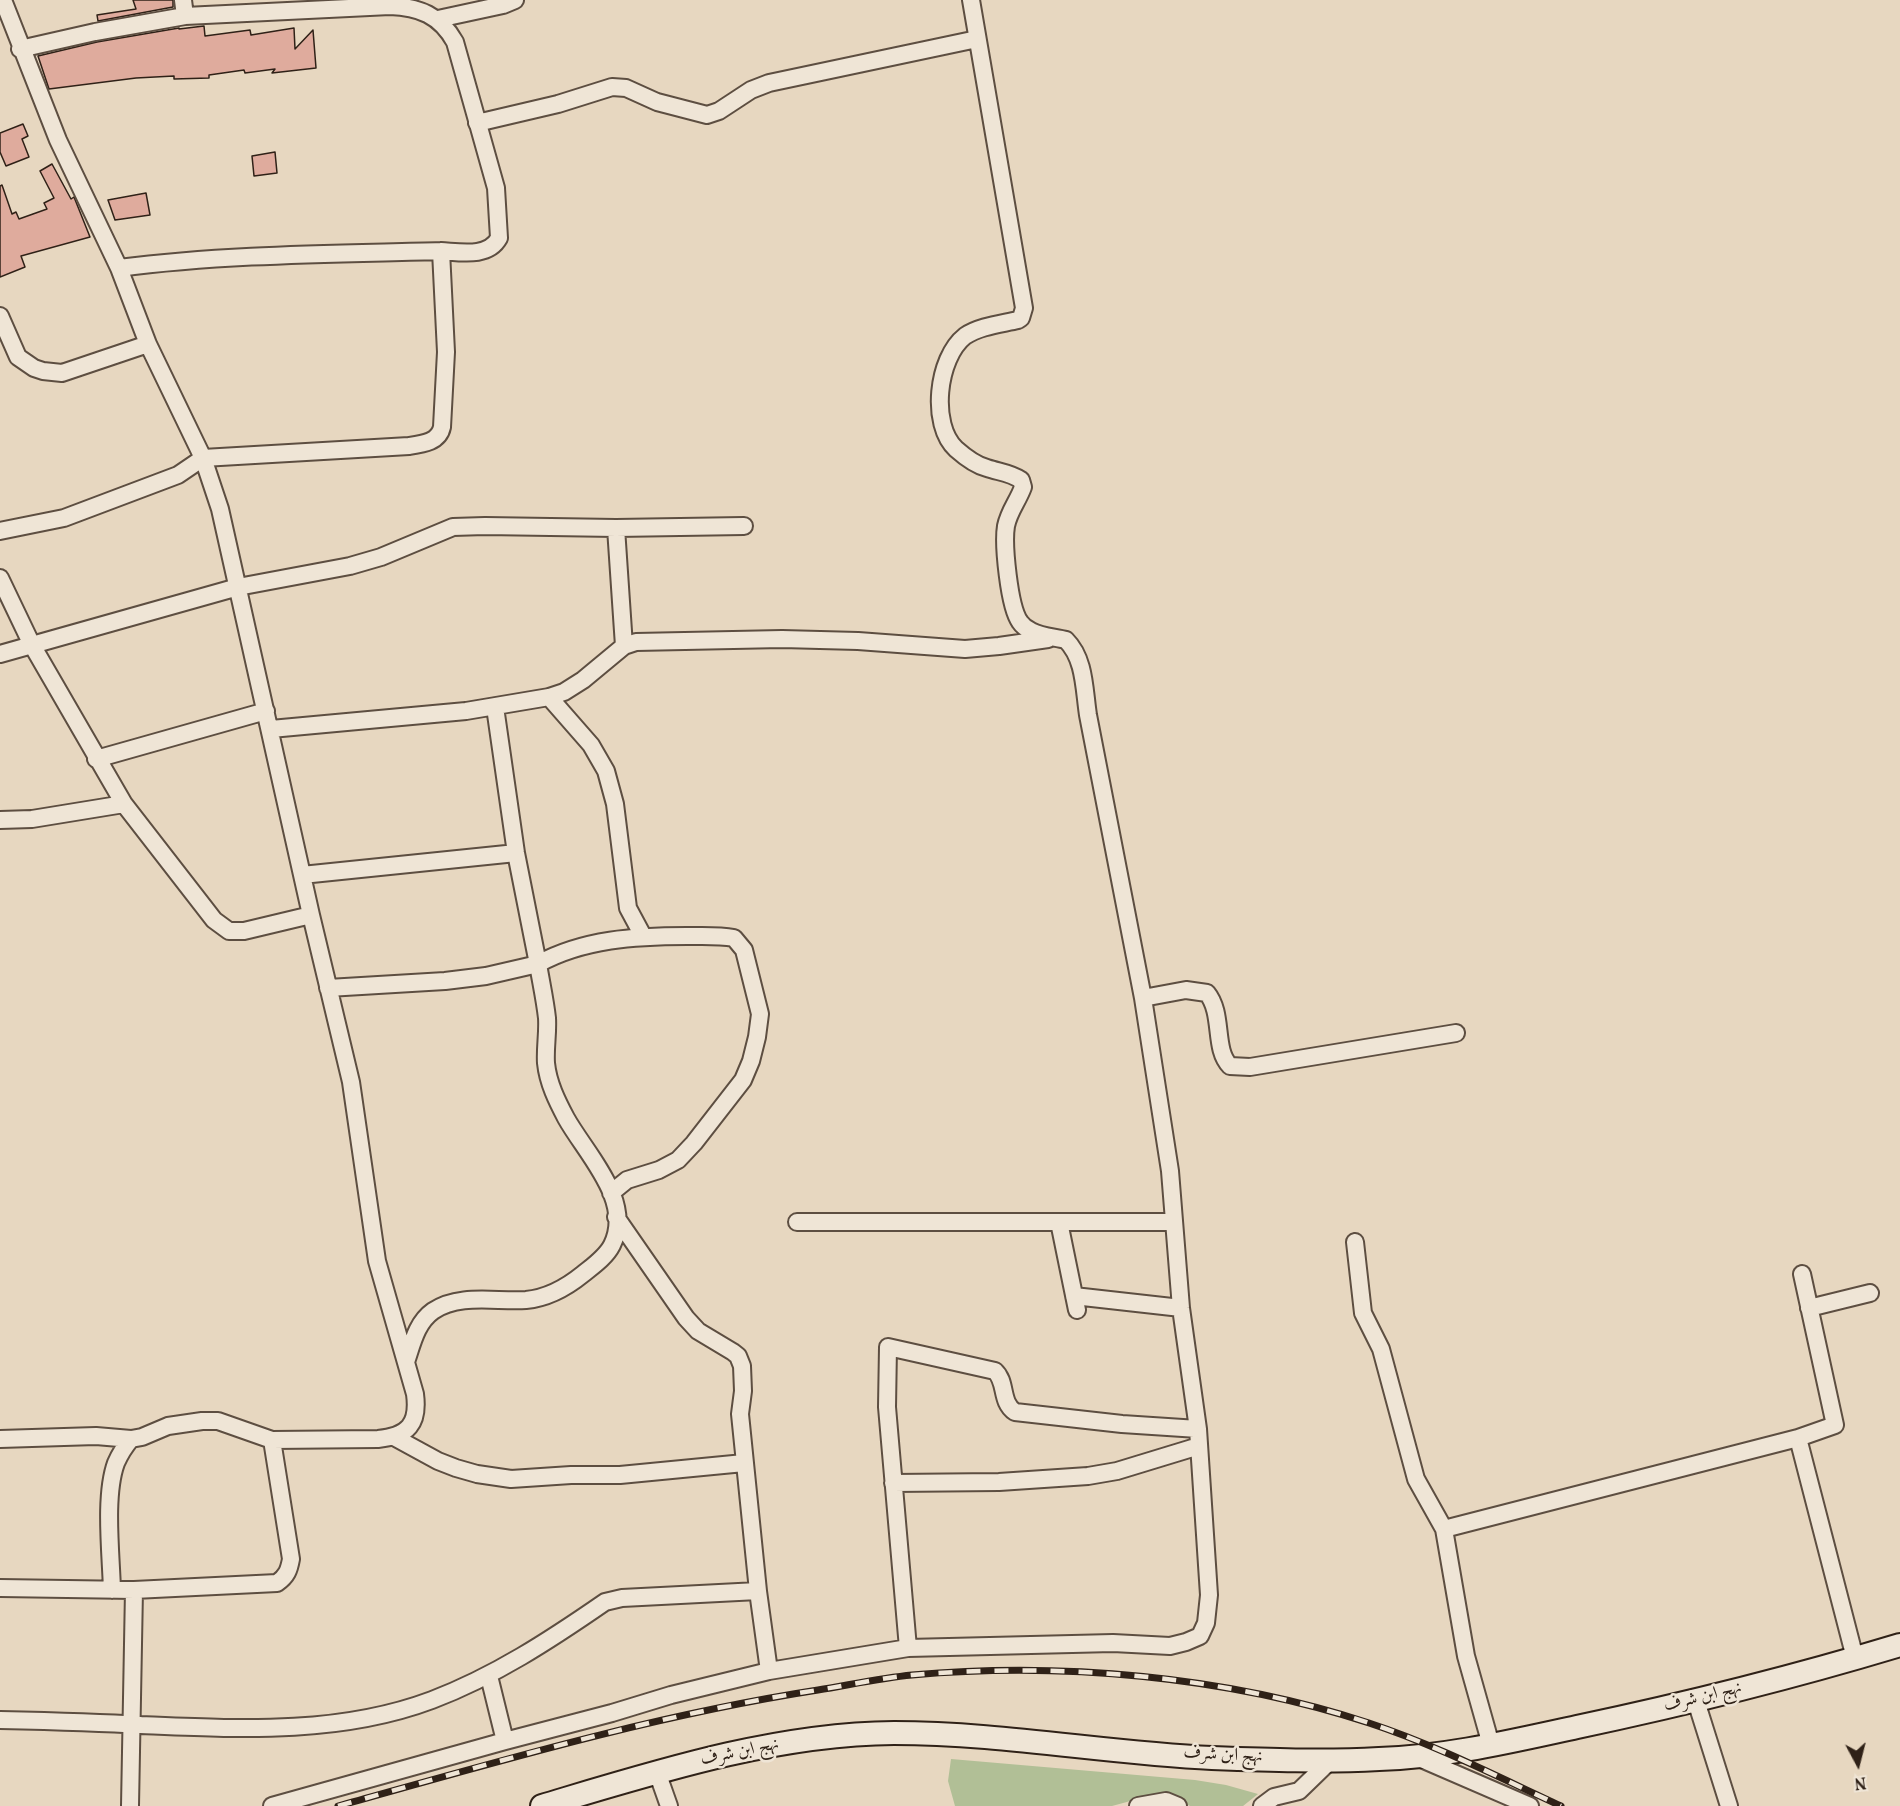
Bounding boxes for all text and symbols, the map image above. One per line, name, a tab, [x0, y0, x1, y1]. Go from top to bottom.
street label: نهج ابن شرف	[1662, 1678, 1744, 1718]
street label: نهج ابن شرف	[699, 1734, 781, 1772]
north arrow	[1828, 1734, 1888, 1794]
street label: نهج ابن شرف	[1183, 1743, 1263, 1769]
text: N	[1853, 1770, 1867, 1793]

